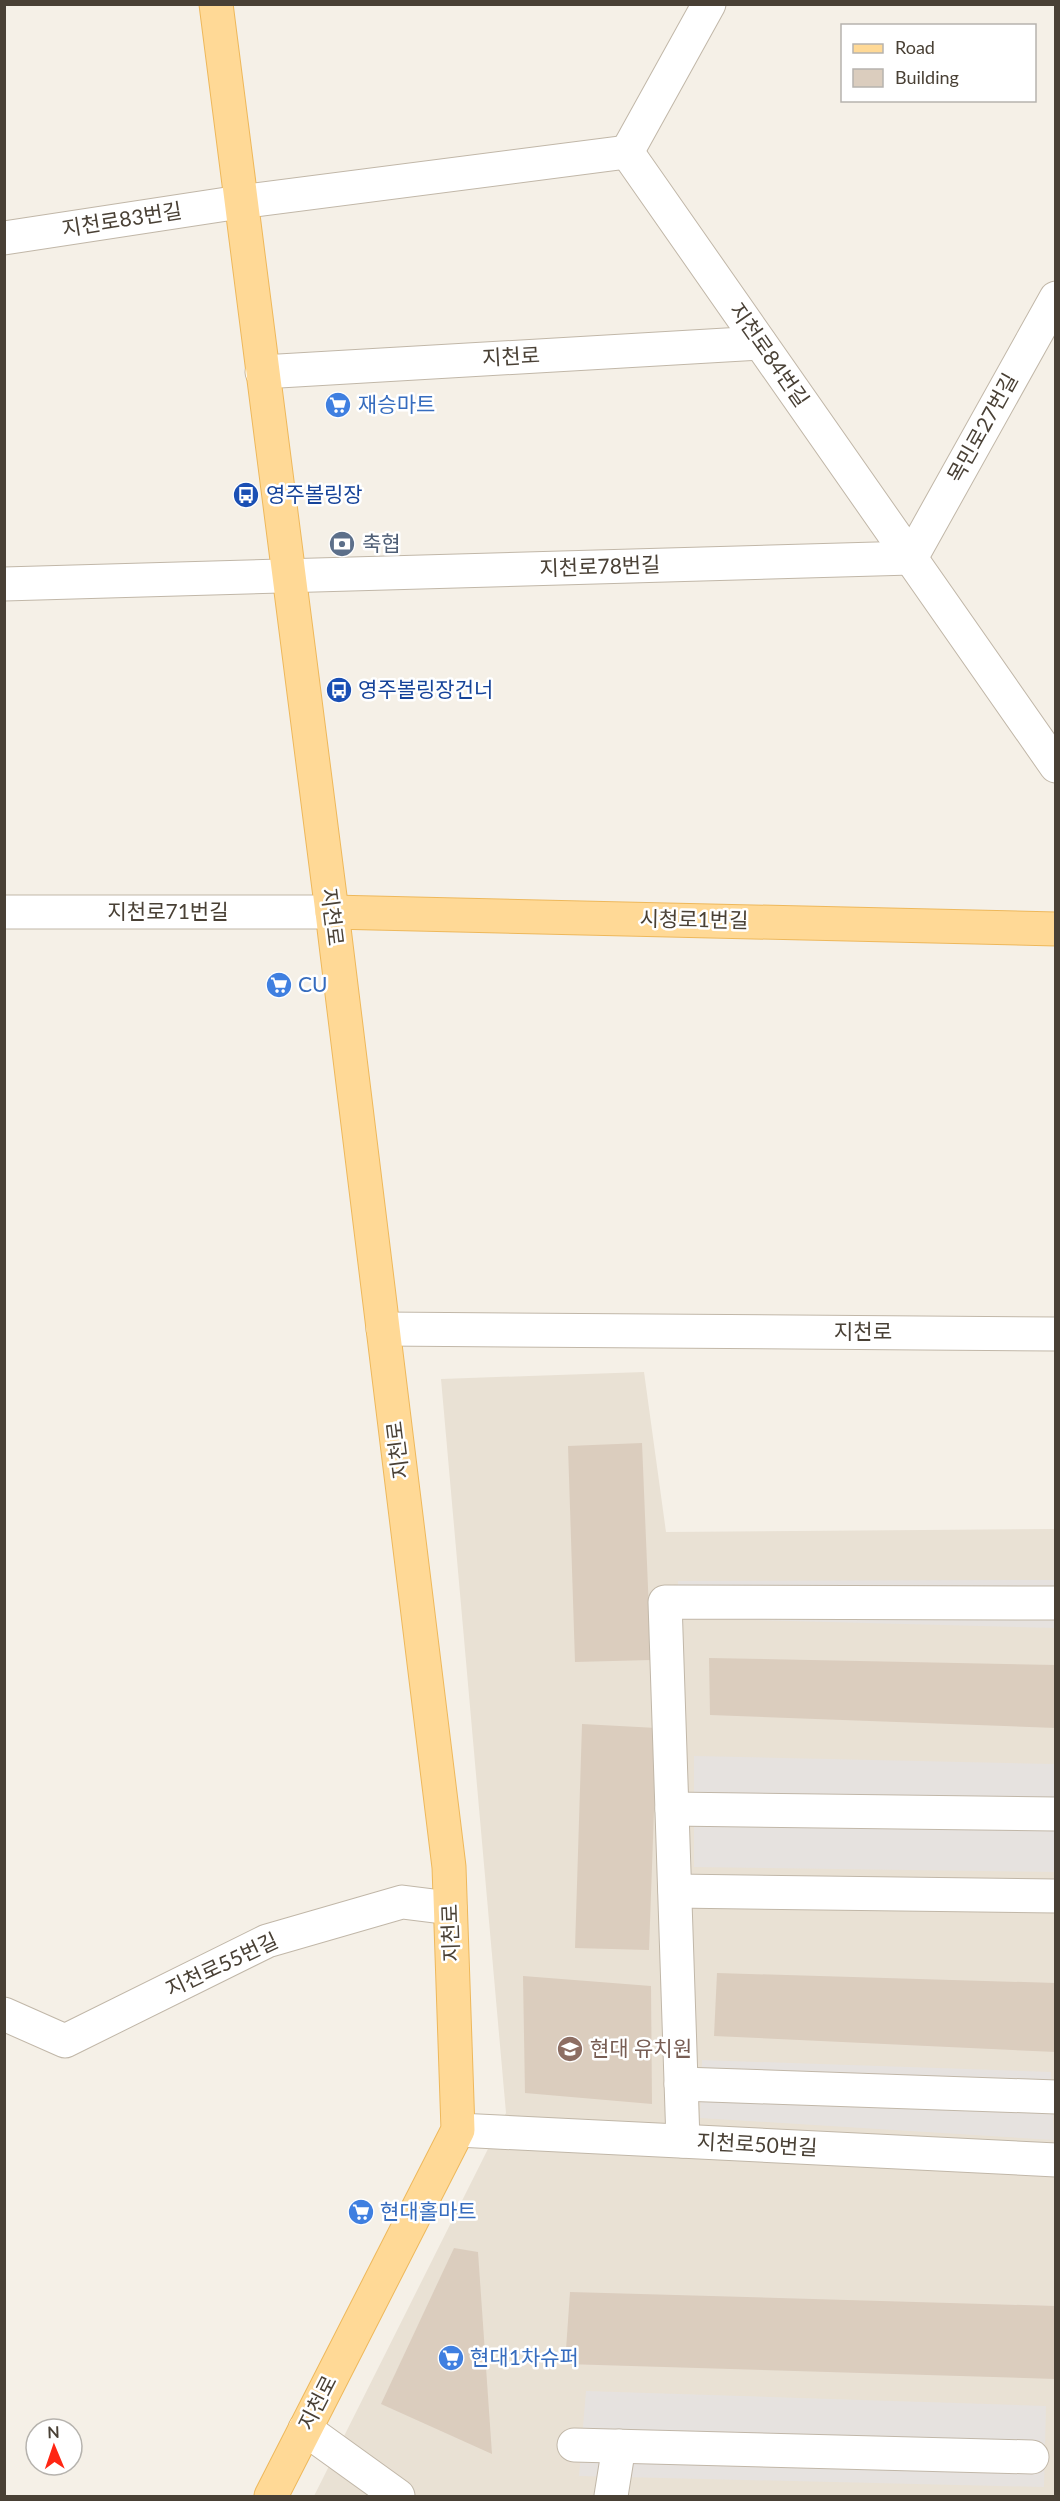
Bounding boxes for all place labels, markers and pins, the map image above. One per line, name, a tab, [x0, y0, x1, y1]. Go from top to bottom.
supermarket icon: 재승마트	[323, 390, 353, 420]
place label: 재승마트	[358, 391, 435, 416]
bus stop icon: 영주볼링장	[231, 480, 261, 510]
place label: 영주볼링장	[266, 481, 363, 506]
bank icon: 축협	[327, 529, 357, 559]
place label: 축협	[362, 530, 401, 555]
bus stop icon: 영주볼링장건너	[324, 675, 354, 705]
place label: 영주볼링장건너	[358, 676, 493, 701]
supermarket icon: CU	[264, 970, 294, 1000]
place label: CU	[298, 971, 327, 996]
school or university icon: 현대 유치원	[555, 2034, 585, 2064]
place label: 현대 유치원	[590, 2035, 692, 2060]
supermarket icon: 현대홀마트	[346, 2197, 376, 2227]
place label: 현대홀마트	[380, 2198, 477, 2223]
supermarket icon: 현대1차슈퍼	[436, 2343, 466, 2373]
place label: 현대1차슈퍼	[470, 2344, 579, 2369]

